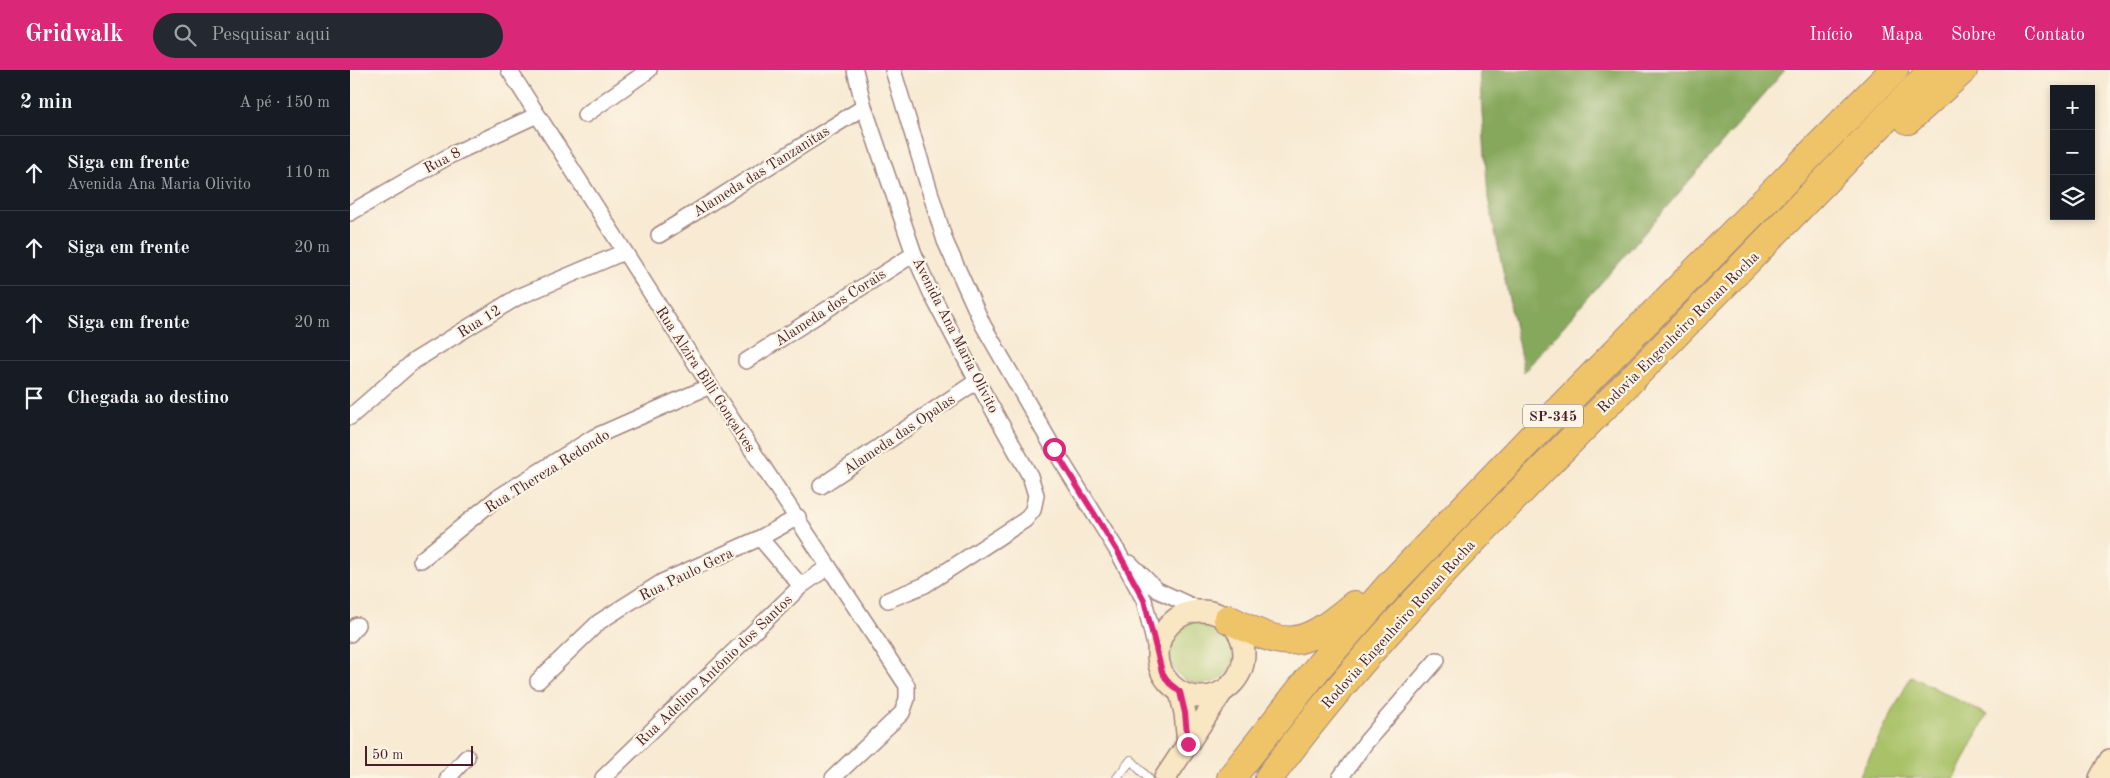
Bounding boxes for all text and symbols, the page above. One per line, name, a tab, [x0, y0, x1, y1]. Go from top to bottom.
search box	[153, 13, 503, 58]
icon: search	[171, 21, 199, 49]
text: Gridwalk	[25, 23, 123, 47]
text: Pesquisar aqui	[211, 26, 330, 45]
text: Início	[1809, 26, 1853, 44]
text: Mapa	[1881, 26, 1923, 44]
text: Sobre	[1951, 26, 1996, 44]
text: Contato	[2024, 26, 2085, 44]
map controls	[2050, 85, 2095, 220]
button: +	[2050, 85, 2095, 130]
text: 2 min	[20, 92, 73, 113]
text: A pé · 150 m	[239, 95, 330, 111]
street label: Alameda das Tanzanitas	[691, 124, 833, 220]
button: −	[2050, 130, 2095, 175]
street label: Rua 8	[422, 146, 463, 177]
text: Siga em frente	[67, 154, 190, 173]
icon: ahead	[20, 159, 48, 187]
text: 110 m	[285, 165, 330, 181]
button: layers	[2050, 175, 2095, 220]
text: Avenida Ana Maria Olivito	[67, 177, 251, 193]
icon: ahead	[20, 234, 48, 262]
text: Siga em frente	[67, 239, 190, 258]
text: 20 m	[294, 240, 330, 256]
street label: Rodovia Engenheiro Ronan Rocha	[1596, 249, 1763, 417]
street label: Avenida Ana Maria Olivito	[909, 255, 1000, 416]
street label: Alameda dos Corais	[773, 267, 889, 350]
street label: Rua 12	[456, 303, 504, 341]
street label: Rua Alzira Billi Gonçalves	[652, 304, 757, 455]
icon: ahead	[20, 309, 48, 337]
text: Siga em frente	[67, 314, 190, 333]
text: 20 m	[294, 315, 330, 331]
icon: arrive	[20, 384, 48, 412]
text: Chegada ao destino	[67, 389, 229, 408]
street label: Alameda das Opalas	[841, 392, 958, 478]
road number: SP-345	[1523, 404, 1583, 428]
street label: Rua Thereza Redondo	[483, 428, 613, 517]
route start	[1043, 438, 1066, 461]
street label: Rodovia Engenheiro Ronan Rocha	[1320, 537, 1479, 712]
street label: Rua Paulo Gera	[637, 546, 736, 605]
street label: Rua Adelino Antônio dos Santos	[634, 593, 796, 750]
route end	[1177, 733, 1200, 756]
scale bar	[365, 743, 472, 766]
text: 50 m	[372, 748, 403, 762]

